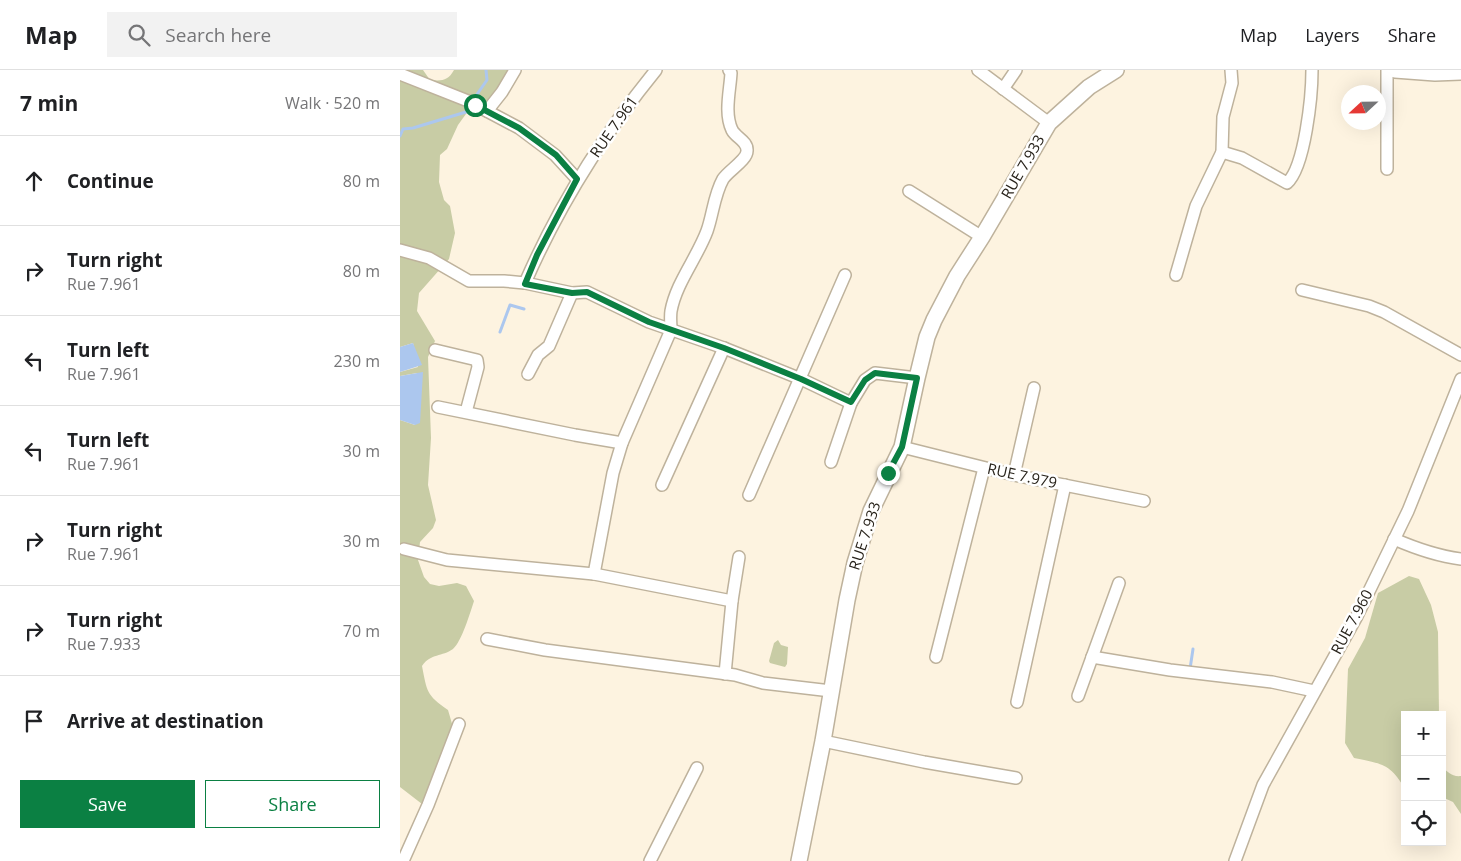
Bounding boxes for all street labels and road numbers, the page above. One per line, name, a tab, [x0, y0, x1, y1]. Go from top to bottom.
street label: RUE 7.961	[585, 92, 642, 161]
street label: RUE 7.933	[996, 131, 1048, 202]
street label: RUE 7.979	[986, 458, 1059, 492]
street label: RUE 7.933	[844, 499, 884, 572]
street label: RUE 7.960	[1326, 586, 1377, 657]

